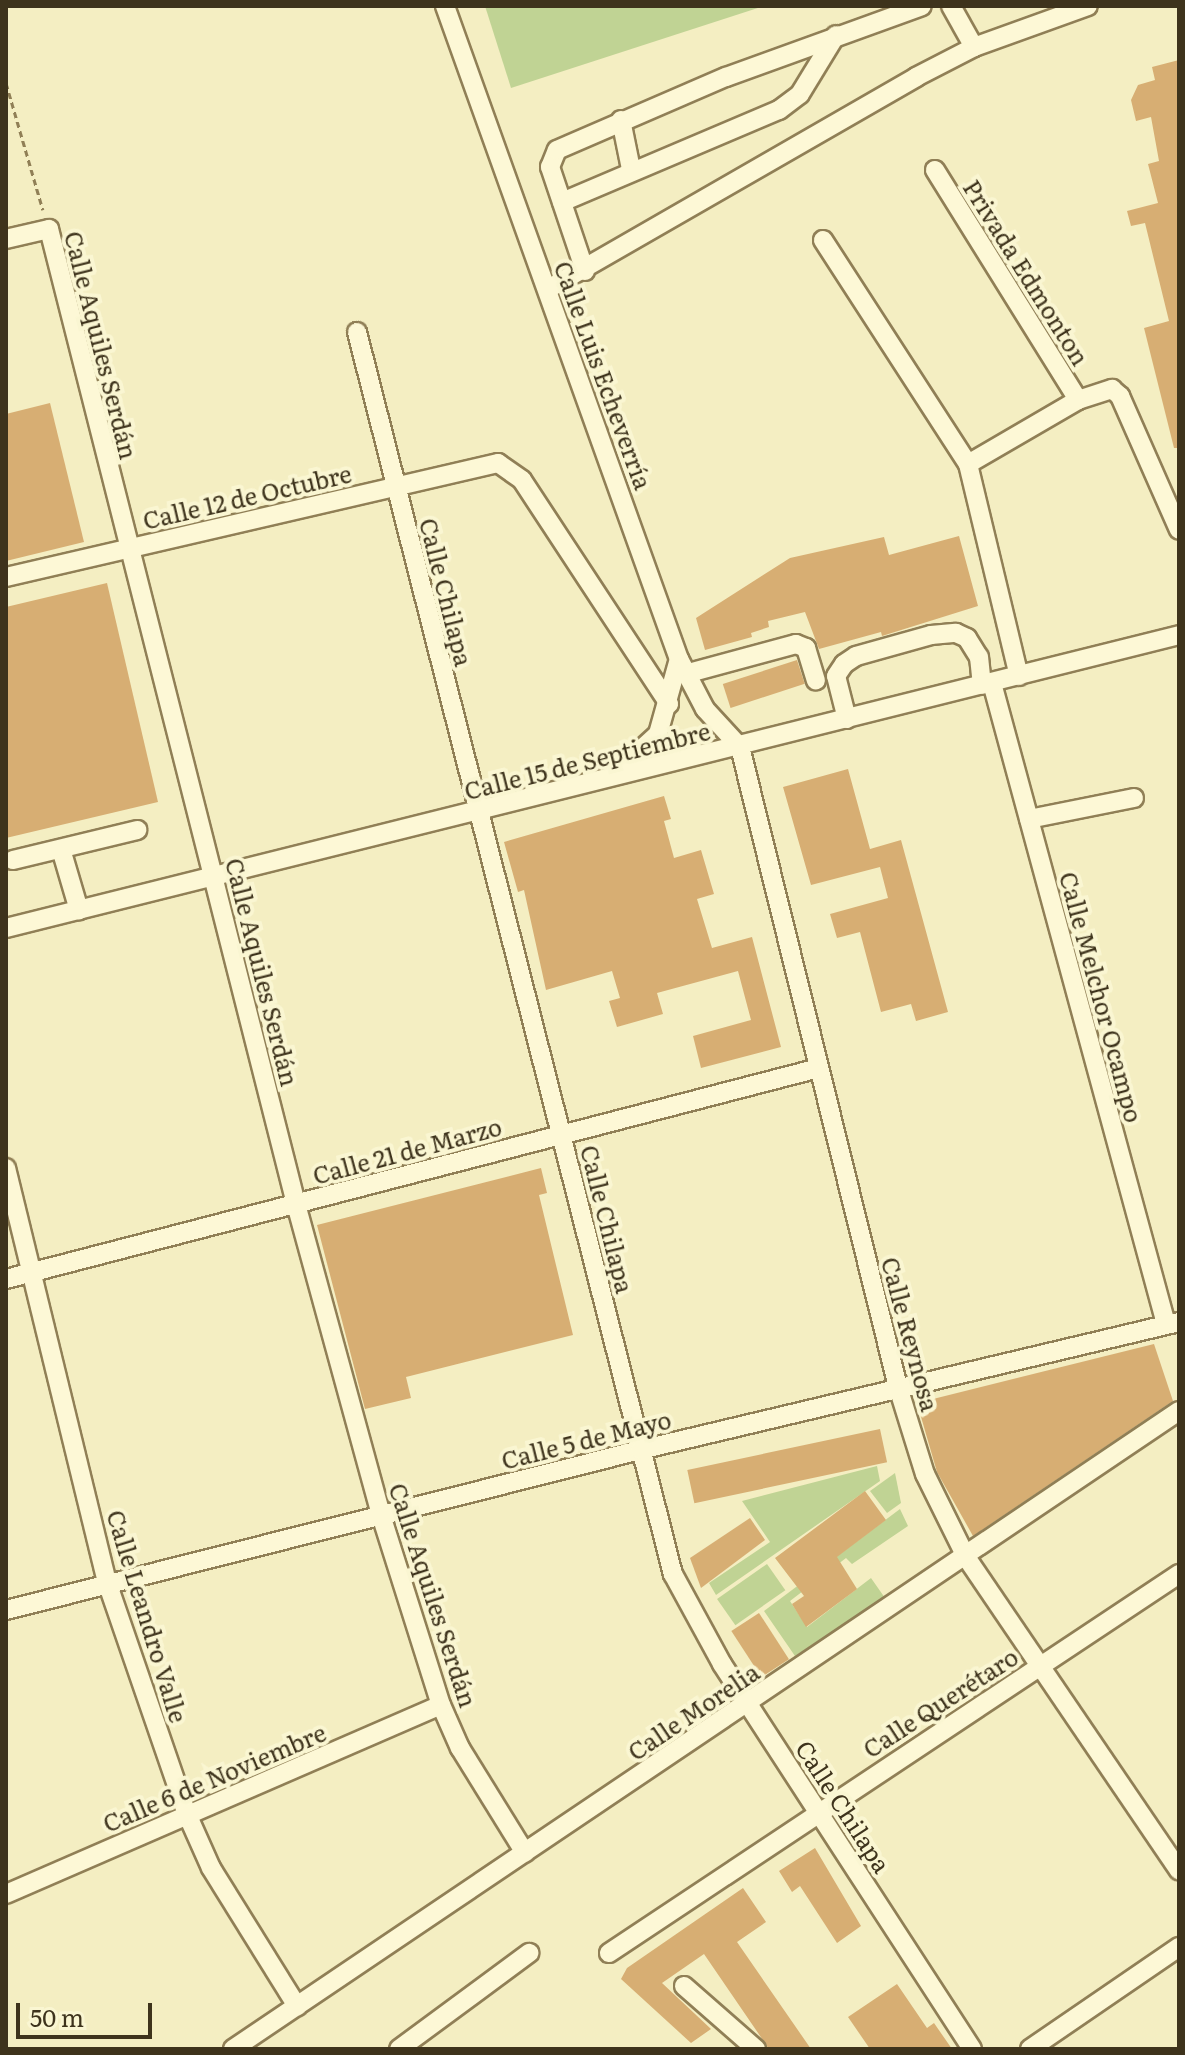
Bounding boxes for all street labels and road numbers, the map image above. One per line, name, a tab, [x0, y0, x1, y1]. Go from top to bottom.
street label: Privada Edmonton	[958, 174, 1096, 370]
street label: Calle Aquiles Serdán	[60, 228, 144, 462]
street label: Calle Luis Echeverría	[549, 257, 659, 493]
street label: Calle 12 de Octubre	[140, 458, 354, 534]
street label: Calle Chilapa	[415, 515, 479, 669]
street label: Calle 15 de Septiembre	[461, 715, 713, 805]
street label: Calle Aquiles Serdán	[221, 855, 305, 1089]
street label: Calle Melchor Ocampo	[1055, 868, 1149, 1126]
street label: Calle 21 de Marzo	[309, 1111, 505, 1189]
street label: Calle Chilapa	[576, 1142, 640, 1296]
street label: Calle Reynosa	[877, 1254, 945, 1414]
street label: Calle 5 de Mayo	[498, 1404, 674, 1474]
street label: Calle Aquiles Serdán	[384, 1479, 484, 1711]
street label: Calle Leandro Valle	[102, 1506, 194, 1726]
street label: Calle Querétaro	[857, 1641, 1023, 1763]
street label: Calle Morelia	[622, 1657, 764, 1765]
street label: Calle 6 de Noviembre	[98, 1717, 330, 1837]
street label: Calle Chilapa	[791, 1735, 897, 1877]

